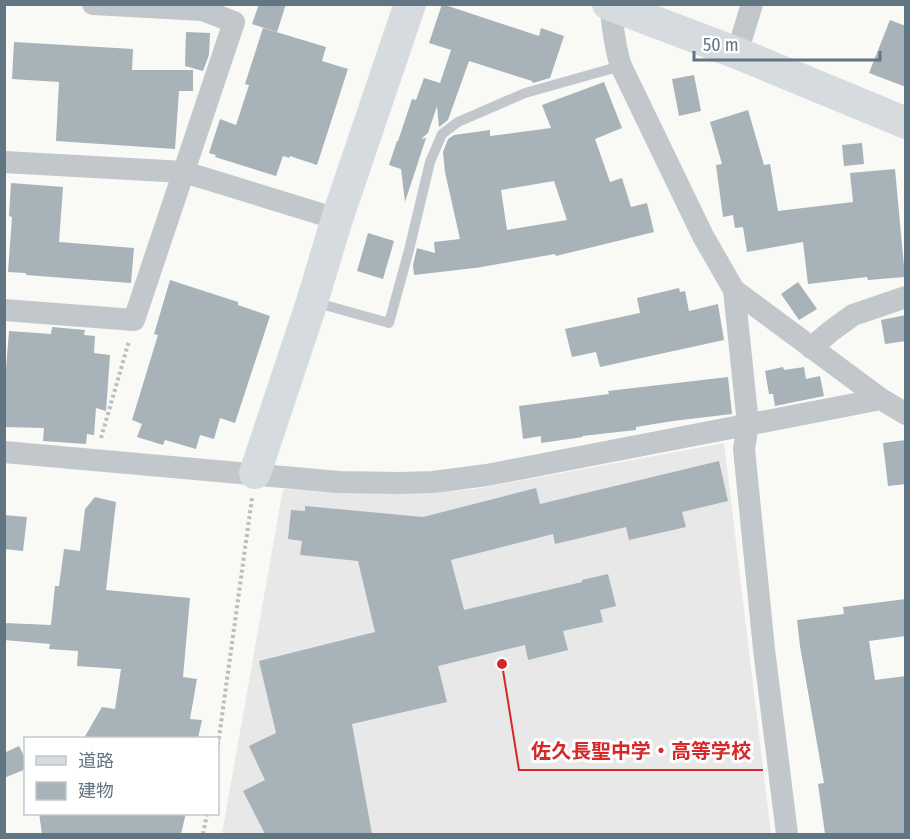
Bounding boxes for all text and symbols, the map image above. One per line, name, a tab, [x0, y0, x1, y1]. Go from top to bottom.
scale bar	[694, 24, 880, 62]
text: 50 m	[703, 34, 739, 56]
callout: 佐久長聖中学・高等学校	[519, 732, 763, 770]
legend	[24, 737, 219, 815]
text: 佐久長聖中学・高等学校	[531, 739, 751, 763]
text: 道路	[78, 750, 114, 772]
text: 建物	[78, 780, 114, 802]

